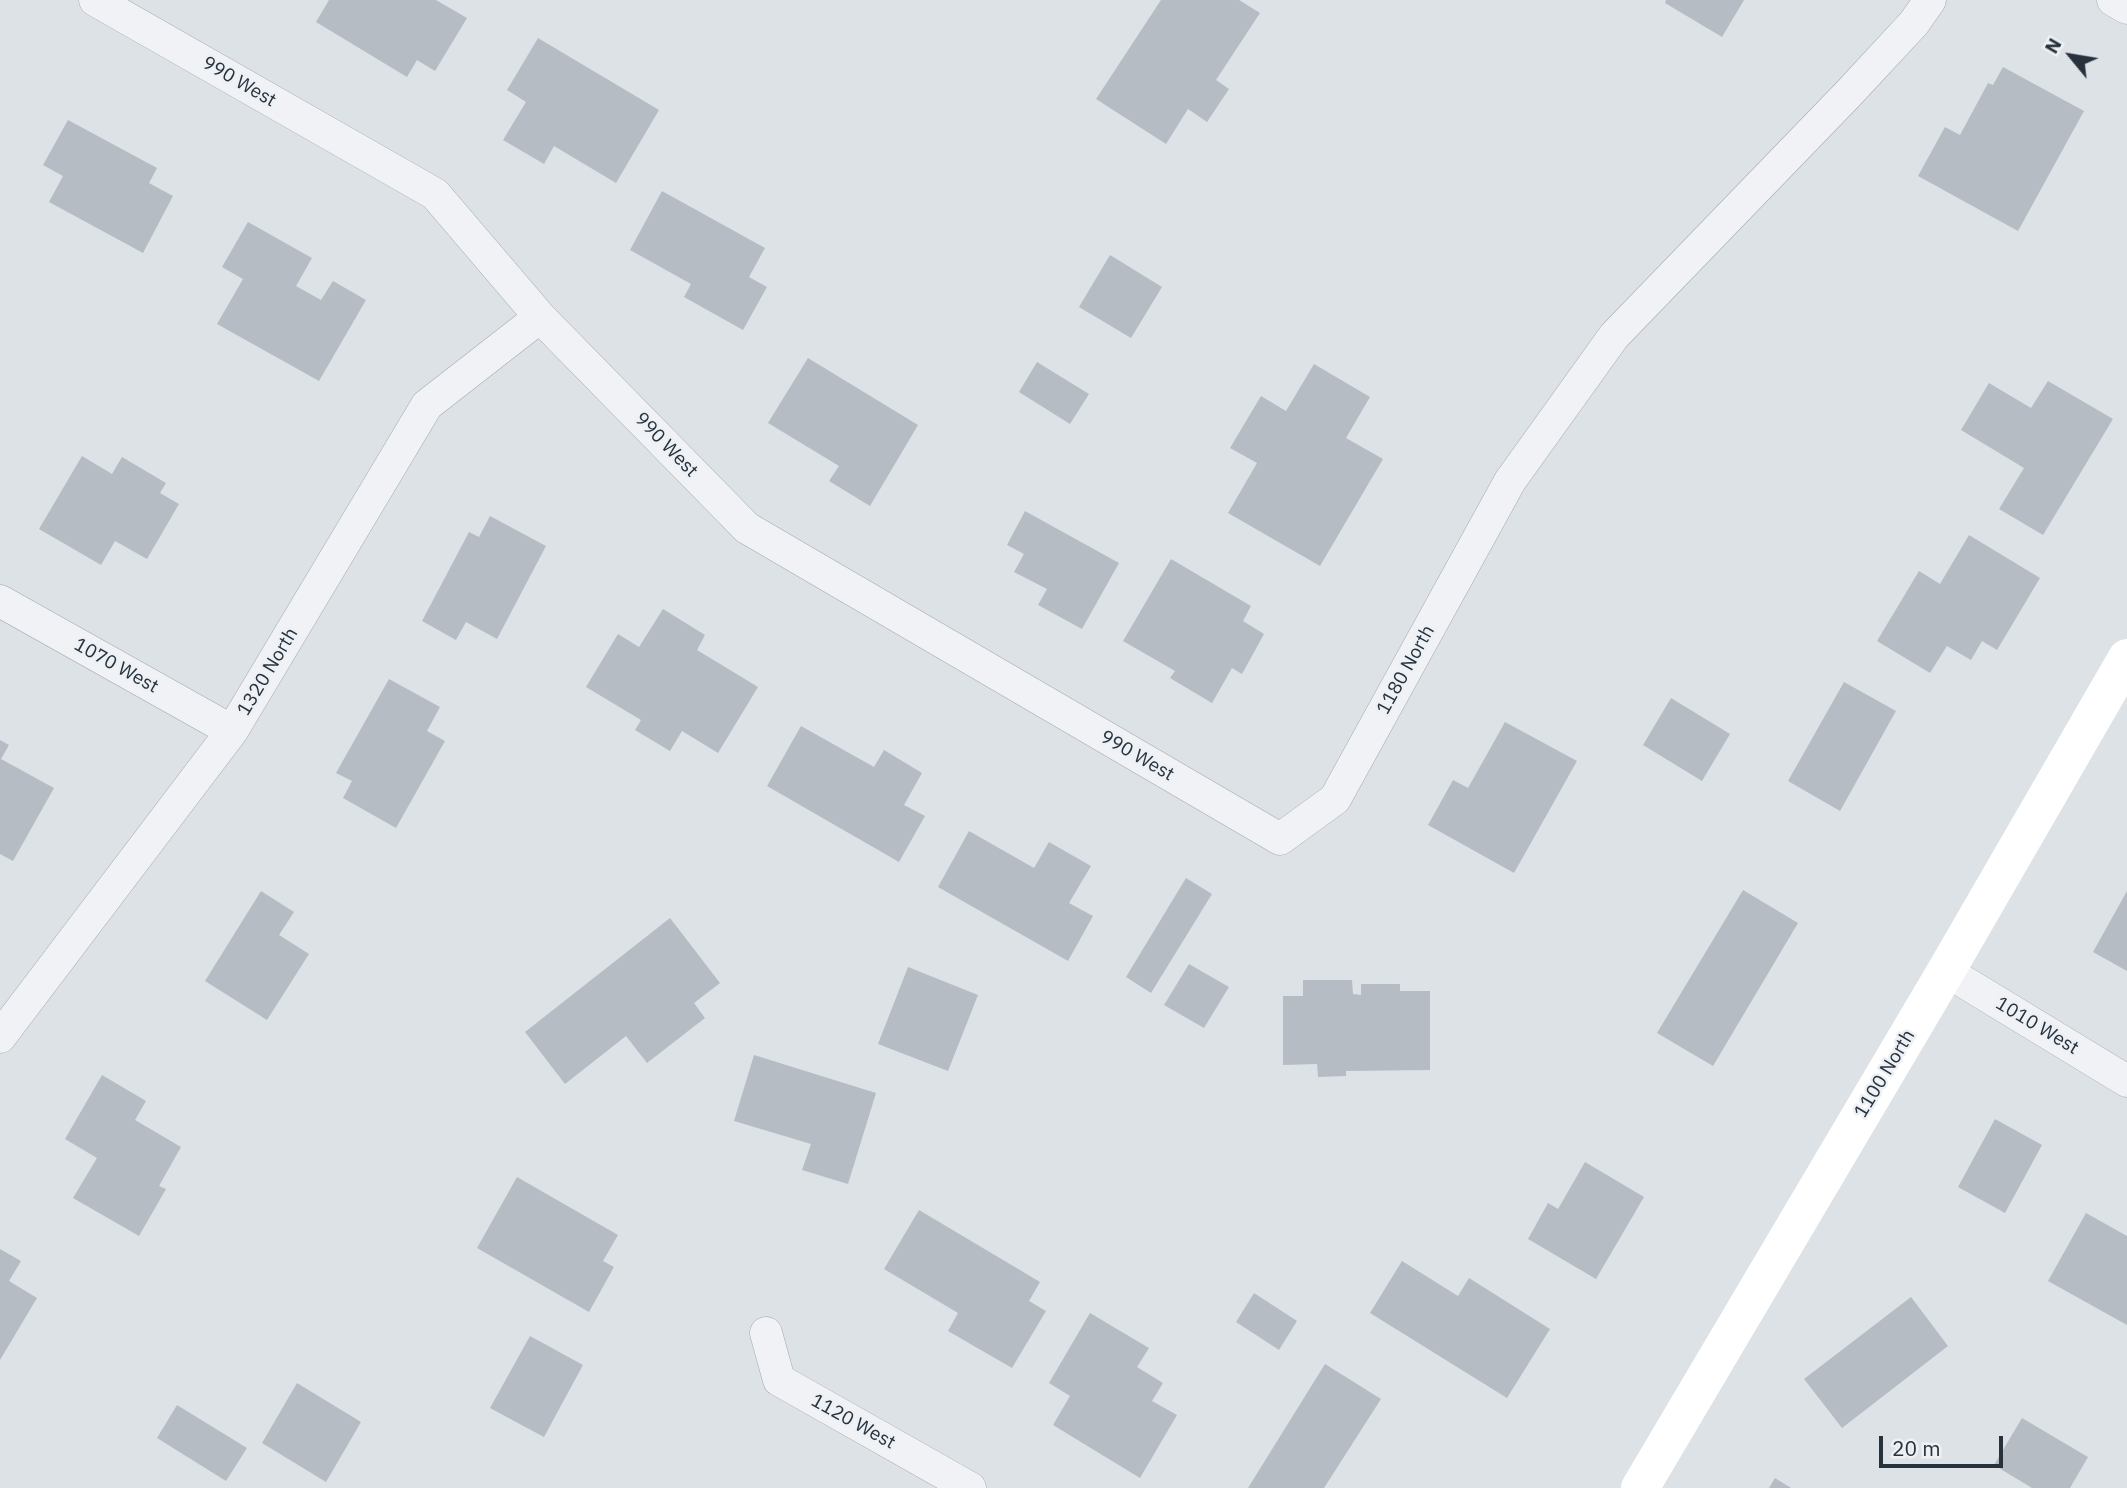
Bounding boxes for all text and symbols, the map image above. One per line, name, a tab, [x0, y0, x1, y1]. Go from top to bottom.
north arrow	[2036, 21, 2106, 91]
text: N	[2039, 34, 2067, 57]
street label: 990 West	[198, 52, 280, 112]
street label: 990 West	[629, 408, 703, 482]
street label: 1180 North	[1372, 621, 1440, 719]
street label: 1320 North	[233, 624, 303, 720]
street label: 1070 West	[70, 633, 162, 699]
street label: 990 West	[1096, 726, 1178, 786]
street label: 1010 West	[1991, 992, 2083, 1060]
street label: 1100 North	[1850, 1026, 1920, 1122]
street label: 1120 West	[807, 1389, 899, 1455]
scale bar	[1882, 1422, 2006, 1466]
text: 20 m	[1892, 1434, 1941, 1462]

